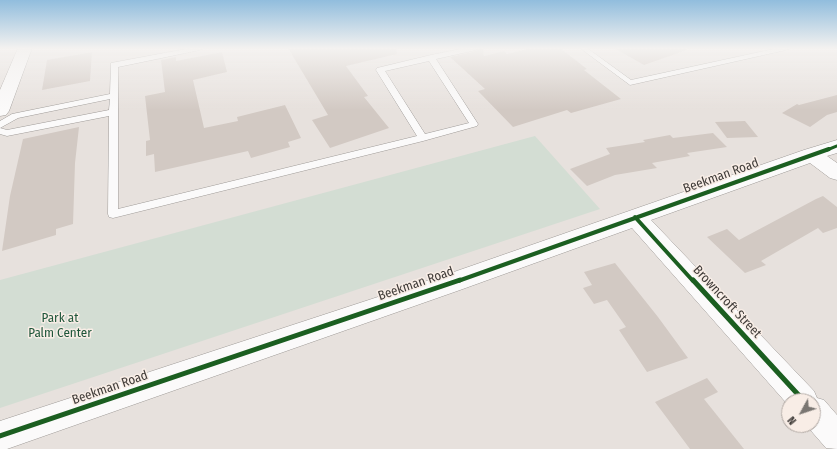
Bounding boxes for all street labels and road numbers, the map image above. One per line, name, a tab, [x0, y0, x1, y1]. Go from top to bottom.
street label: Beekman Road	[681, 155, 761, 197]
street label: Browncroft Street	[689, 263, 765, 341]
street label: Beekman Road	[376, 264, 456, 304]
street label: Beekman Road	[70, 368, 150, 408]

